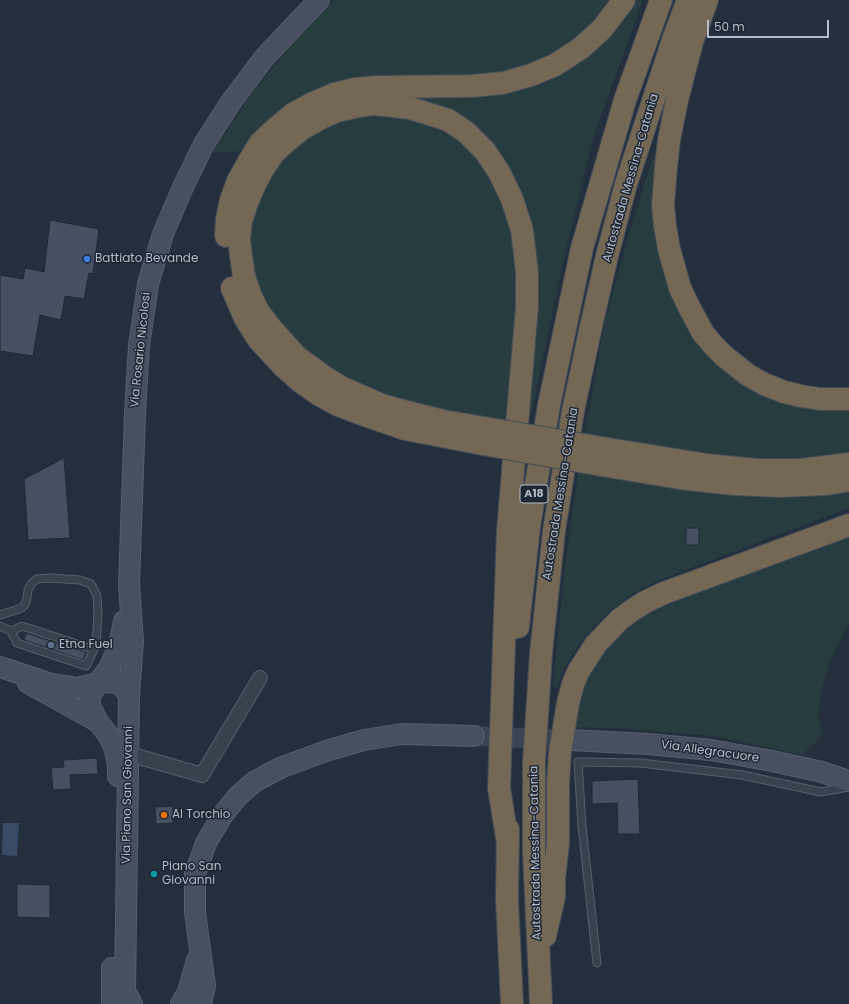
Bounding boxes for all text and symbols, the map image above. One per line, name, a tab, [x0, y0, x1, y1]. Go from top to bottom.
scale bar	[709, 12, 831, 38]
text: 50 m	[714, 18, 745, 35]
street label: Autostrada Messina-Catania	[600, 92, 662, 264]
place label: Battiato Bevande	[95, 252, 198, 266]
marker: Battiato Bevande	[82, 254, 92, 264]
street label: Via Rosario Nicolosi	[128, 291, 154, 409]
street label: Autostrada Messina-Catania	[540, 407, 582, 581]
road number: A18	[520, 485, 548, 503]
place label: Etna Fuel	[59, 638, 113, 652]
marker: Etna Fuel	[46, 640, 56, 650]
street label: Via Piano San Giovanni	[120, 726, 136, 864]
street label: Via Allegracuore	[660, 738, 760, 766]
street label: Autostrada Messina-Catania	[527, 766, 545, 940]
place label: Al Torchio	[172, 808, 230, 822]
marker: Al Torchio	[159, 810, 169, 820]
place label: Piano San Giovanni	[162, 860, 221, 888]
marker: Piano San Giovanni	[149, 869, 159, 879]

